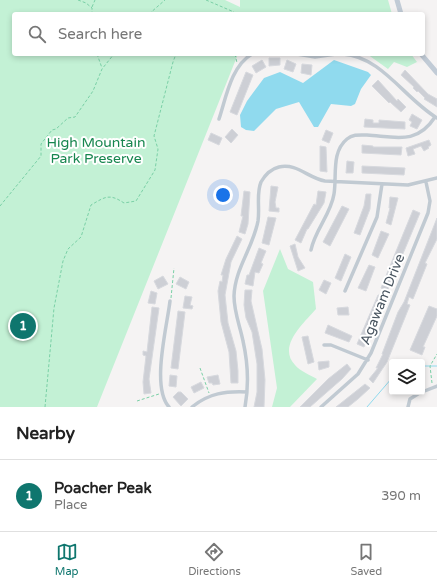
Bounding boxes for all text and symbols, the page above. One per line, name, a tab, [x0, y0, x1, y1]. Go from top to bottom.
search box	[12, 12, 425, 56]
icon: search	[26, 23, 48, 45]
text: Search here	[58, 25, 142, 43]
park label: High Mountain Park Preserve	[47, 134, 145, 167]
your location	[213, 185, 233, 205]
street label: Agawam Drive	[356, 251, 408, 347]
pin: 1	[10, 311, 36, 341]
map controls	[389, 359, 425, 395]
button: layers	[389, 359, 425, 395]
text: Nearby	[16, 423, 75, 444]
text: Poacher Peak	[54, 479, 152, 497]
text: 1	[25, 488, 33, 504]
text: 390 m	[381, 488, 421, 504]
text: Place	[54, 497, 87, 513]
tab: Map	[55, 541, 79, 578]
tab: Directions	[188, 541, 241, 578]
tab: Saved	[350, 541, 382, 578]

